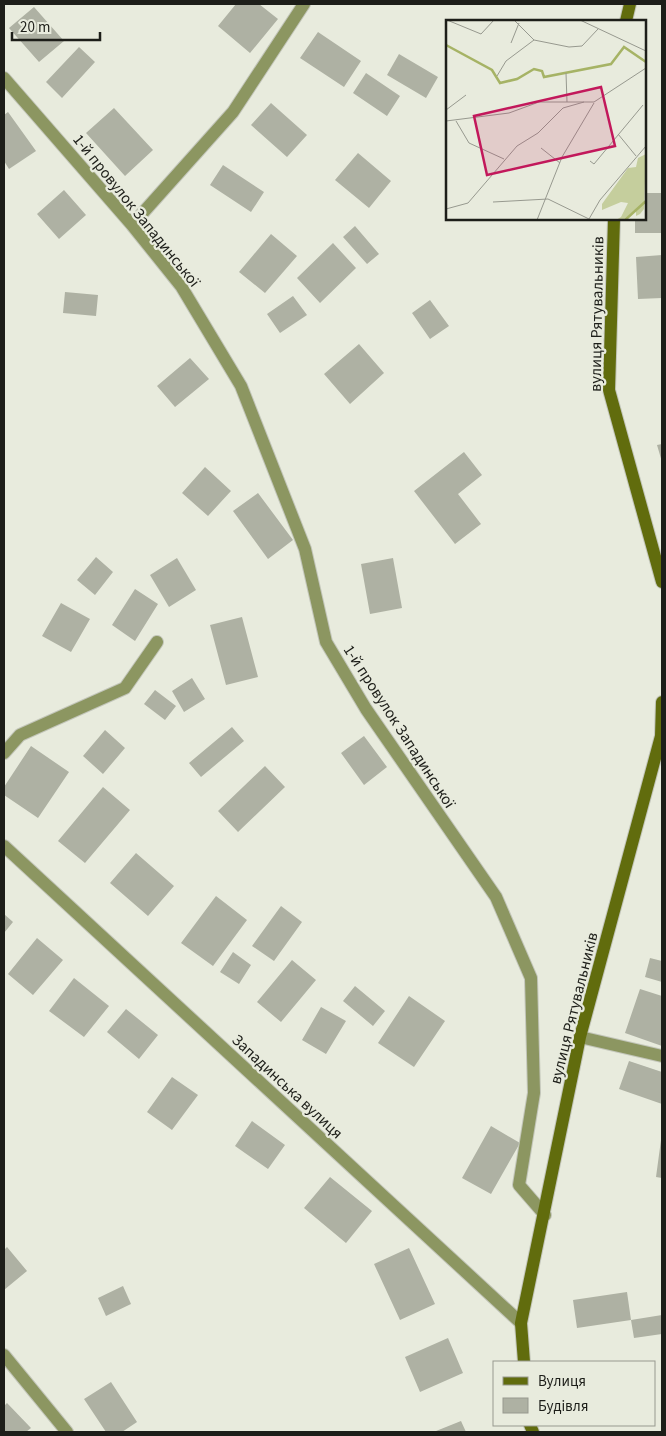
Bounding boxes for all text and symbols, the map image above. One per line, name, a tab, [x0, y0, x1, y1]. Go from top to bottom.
scale bar	[12, 10, 100, 42]
text: 20 m	[20, 17, 50, 38]
inset map	[446, 20, 646, 220]
street label: 1-й провулок Западинської	[68, 129, 206, 293]
street label: вулиця Рятувальників	[585, 236, 609, 392]
street label: 1-й провулок Западинської	[338, 640, 461, 814]
street label: вулиця Рятувальників	[544, 930, 603, 1086]
street label: Западинська вулиця	[227, 1029, 348, 1144]
legend	[493, 1361, 656, 1426]
text: Вулиця	[538, 1371, 586, 1392]
text: Будівля	[538, 1396, 588, 1417]

